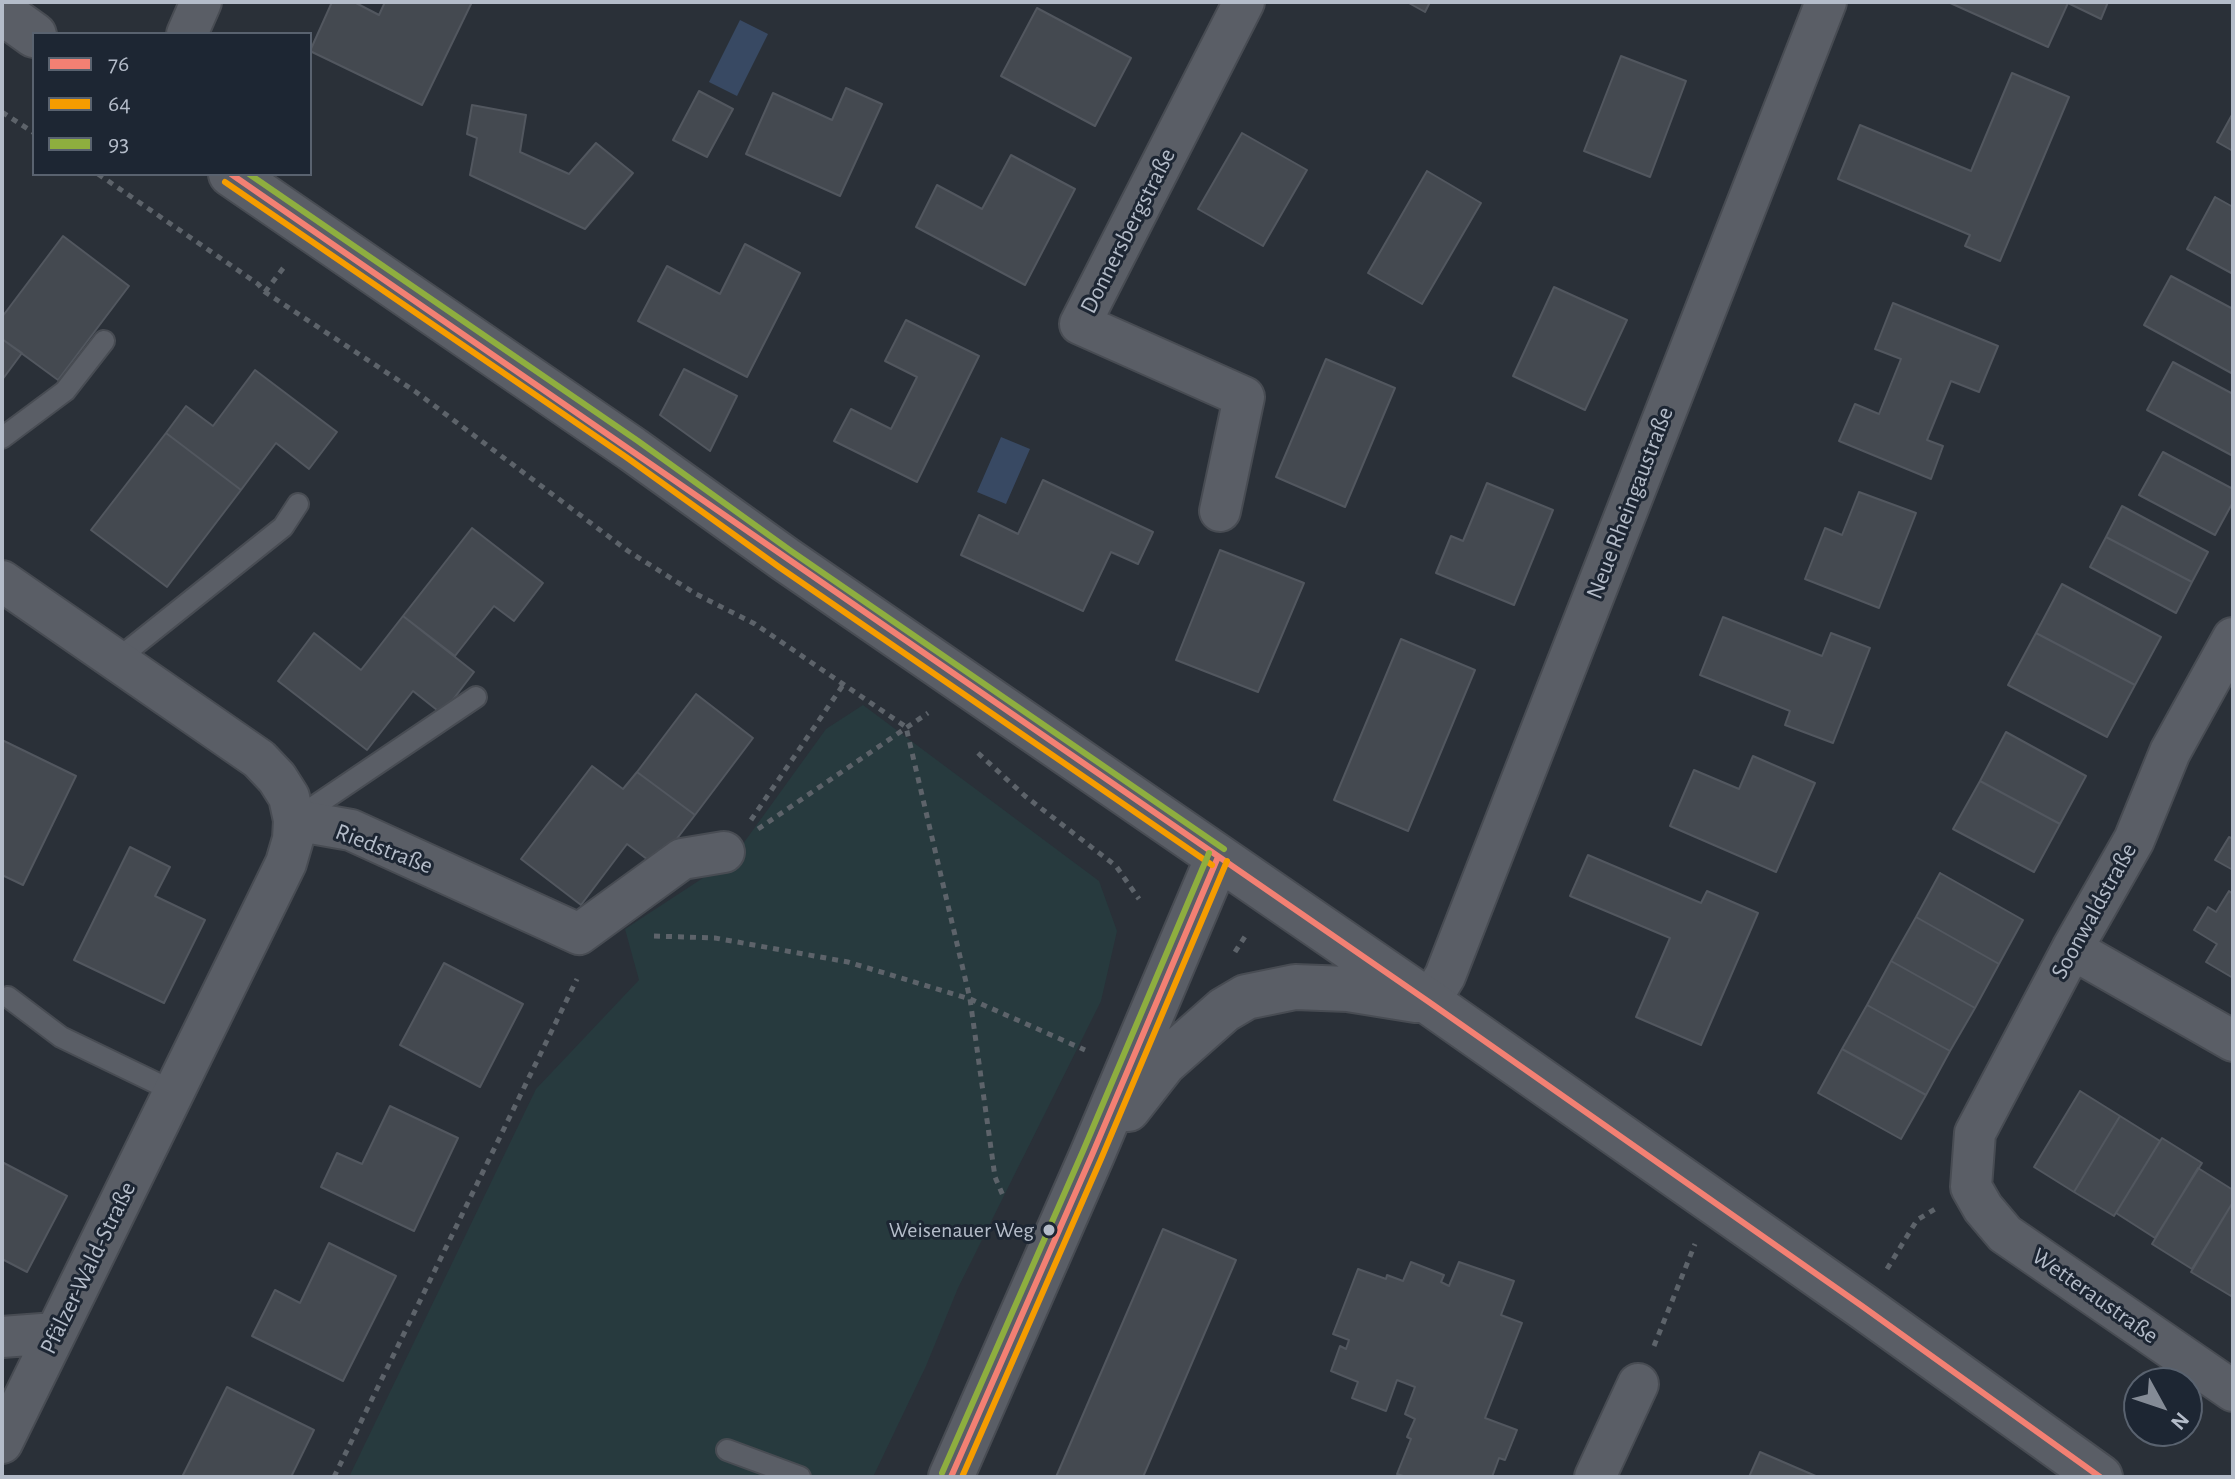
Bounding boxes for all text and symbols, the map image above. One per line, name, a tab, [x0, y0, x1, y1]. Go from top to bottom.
legend	[32, 32, 312, 176]
text: 76	[108, 52, 129, 76]
text: 64	[108, 92, 131, 116]
text: 93	[108, 132, 129, 156]
street label: Donnersbergstraße	[1074, 144, 1182, 318]
street label: Neue Rheingaustraße	[1580, 403, 1680, 603]
street label: Riedstraße	[331, 817, 437, 881]
street label: Soonwaldstraße	[2045, 838, 2143, 984]
street label: Pfälzer-Wald-Straße	[34, 1177, 142, 1359]
place label: Weisenauer Weg	[889, 1217, 1034, 1243]
marker: Weisenauer Weg	[1041, 1222, 1057, 1238]
street label: Wetteraustraße	[2026, 1242, 2164, 1350]
north arrow	[2123, 1367, 2203, 1447]
text: N	[2167, 1408, 2193, 1434]

